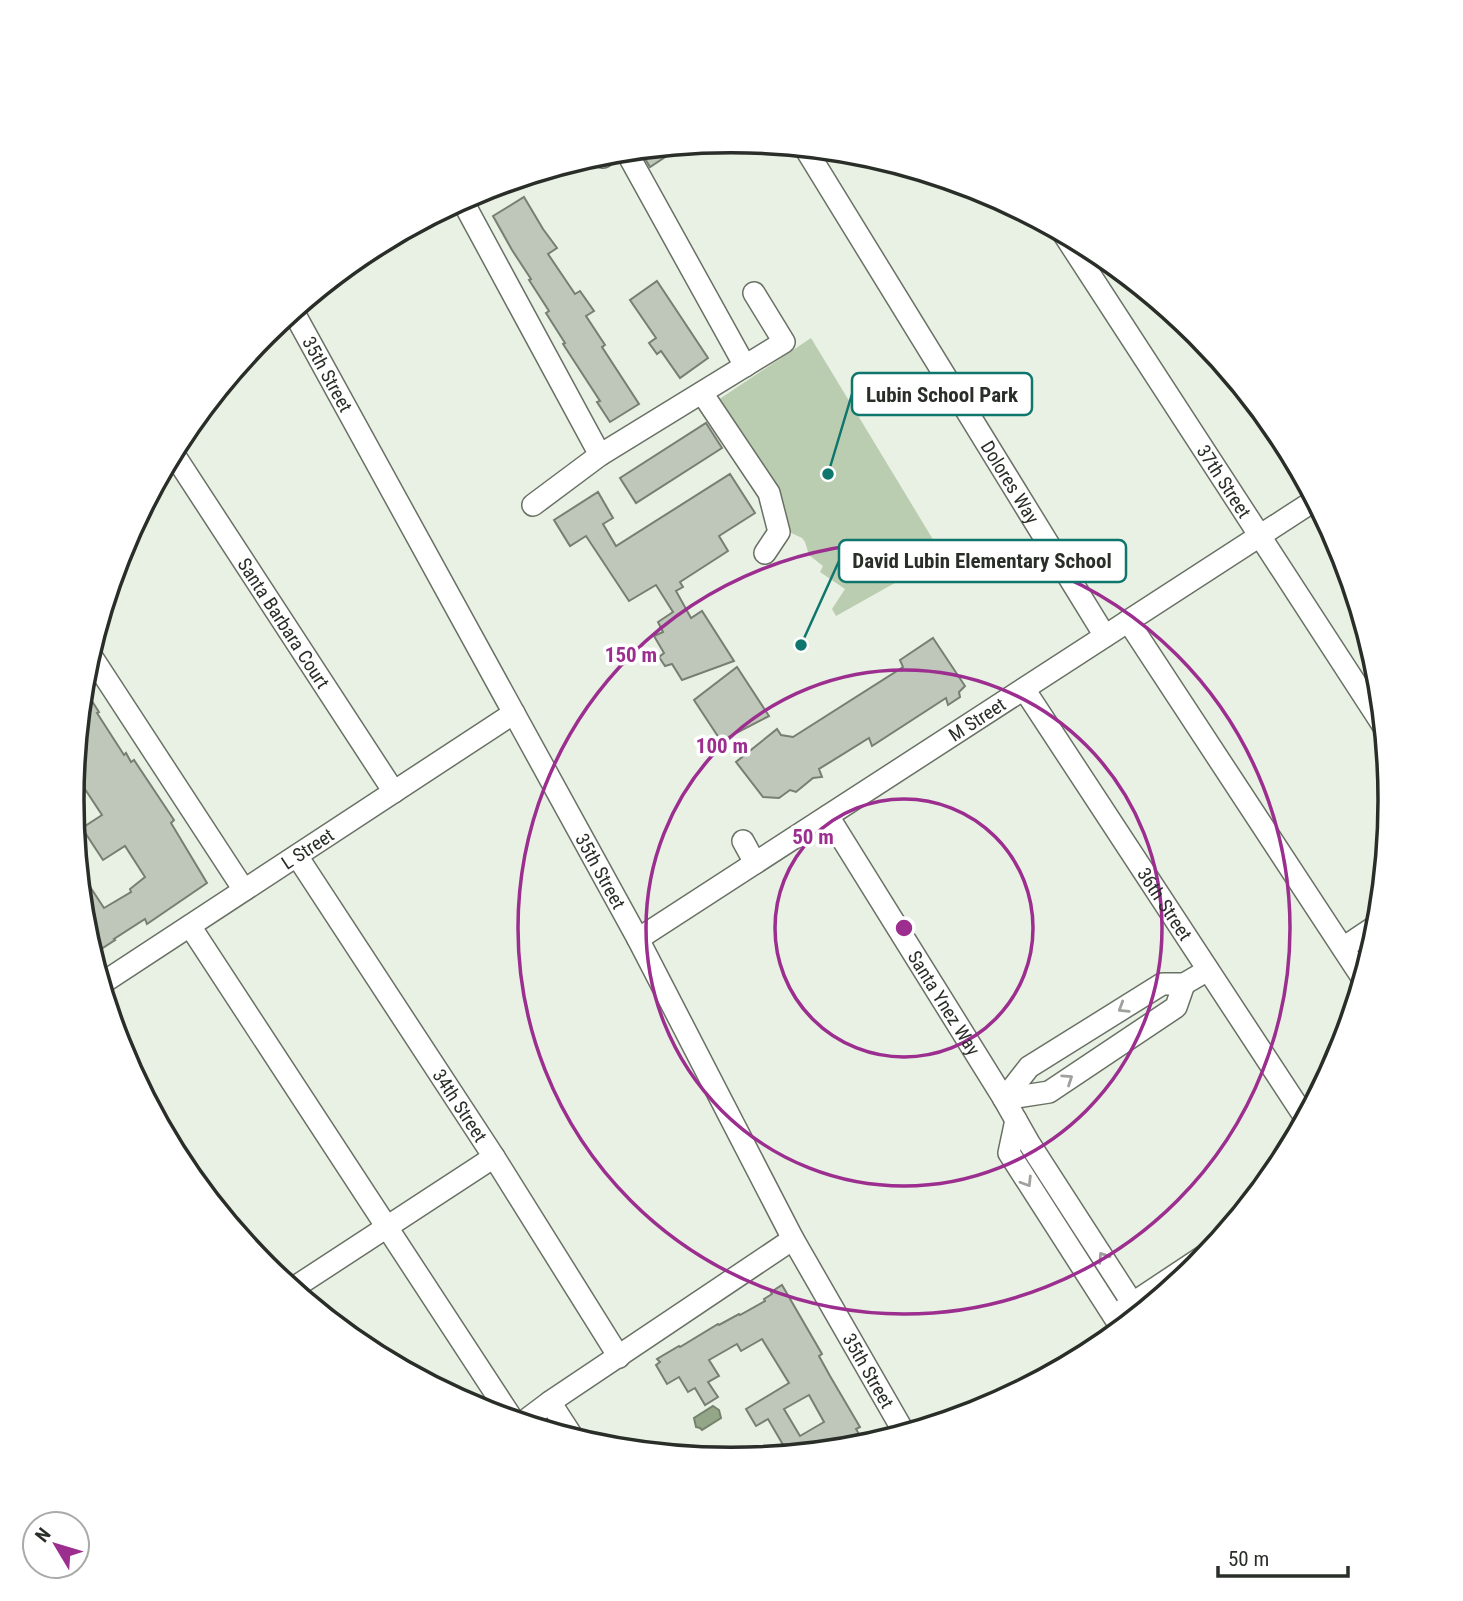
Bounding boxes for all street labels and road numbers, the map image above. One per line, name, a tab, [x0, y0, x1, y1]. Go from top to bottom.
street label: 35th Street	[297, 333, 357, 416]
street label: Dolores Way	[976, 437, 1044, 528]
street label: 37th Street	[1192, 441, 1256, 522]
street label: Santa Barbara Court	[232, 554, 334, 693]
street label: M Street	[944, 693, 1010, 746]
street label: L Street	[277, 823, 338, 874]
street label: 35th Street	[570, 830, 630, 913]
street label: 36th Street	[1132, 863, 1197, 945]
street label: Santa Ynez Way	[903, 947, 985, 1060]
street label: 34th Street	[428, 1065, 492, 1146]
street label: 35th Street	[838, 1329, 899, 1412]

